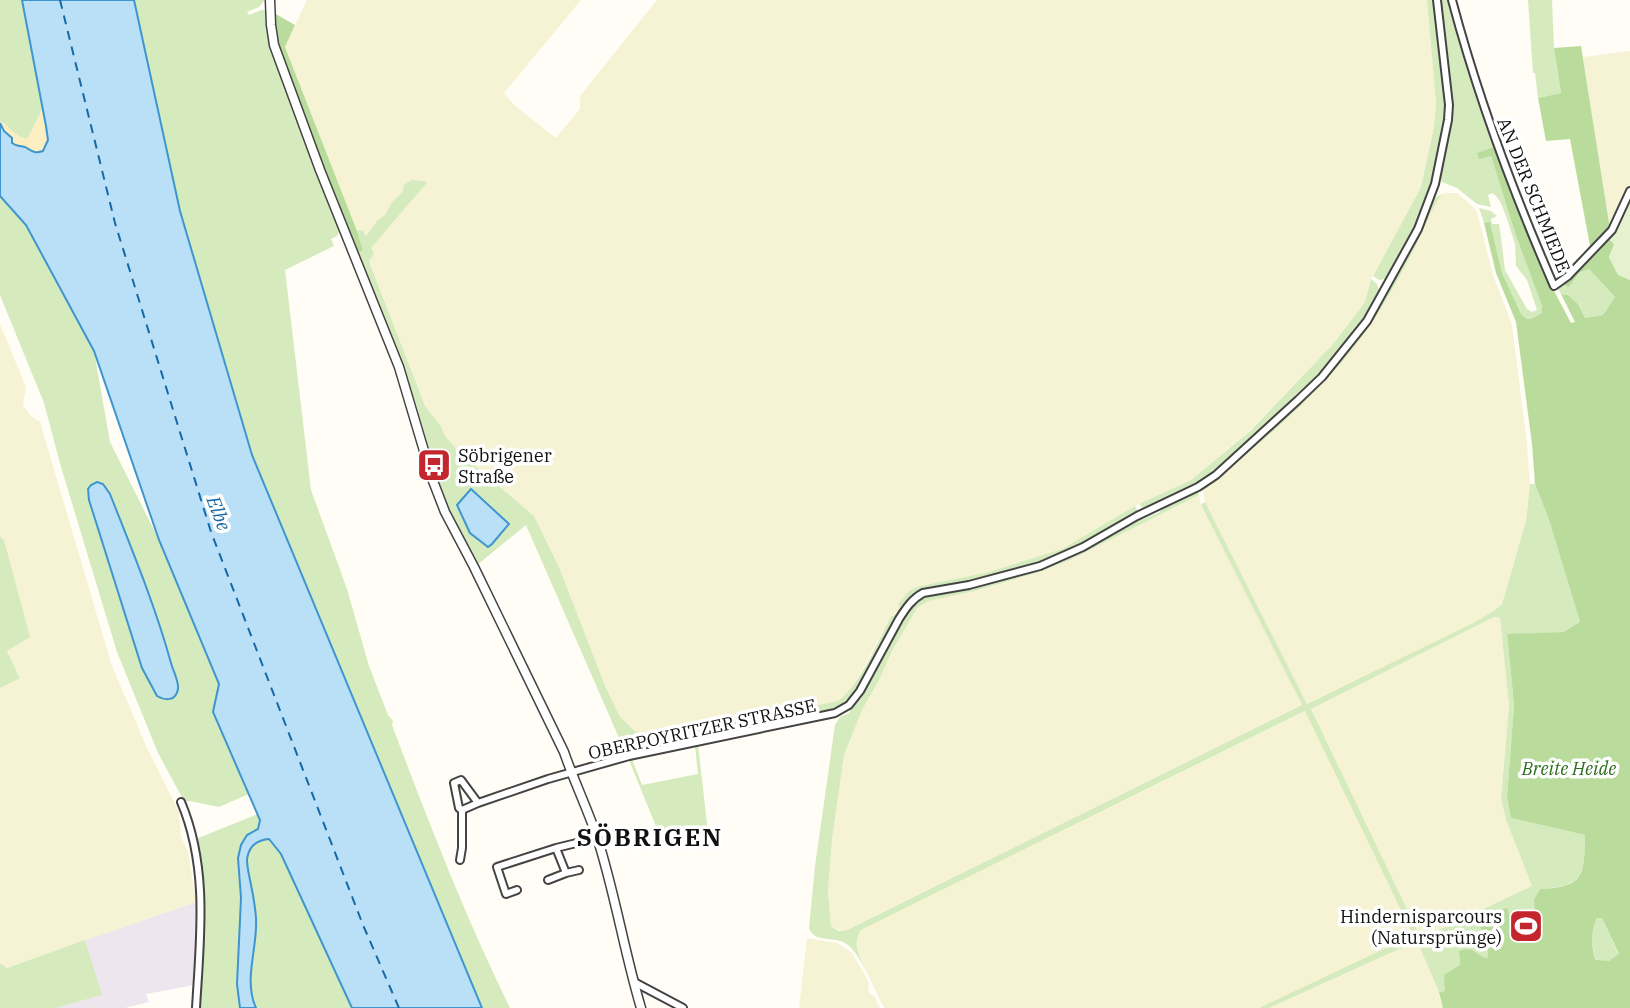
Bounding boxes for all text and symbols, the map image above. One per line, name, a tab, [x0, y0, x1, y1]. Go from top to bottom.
street label: AN DER SCHMIEDE	[1492, 114, 1576, 276]
place label: Söbrigener Straße	[458, 444, 552, 488]
bus stop icon: Söbrigener Straße	[415, 446, 453, 484]
water label: Elbe	[201, 492, 237, 534]
street label: OBERPOYRITZER STRASSE	[586, 694, 818, 764]
park label: Breite Heide	[1521, 757, 1616, 780]
district label: SÖBRIGEN	[577, 821, 723, 853]
place label: Hindernisparcours (Natursprünge)	[1340, 905, 1502, 949]
sports icon: Hindernisparcours (Natursprünge)	[1507, 907, 1545, 945]

